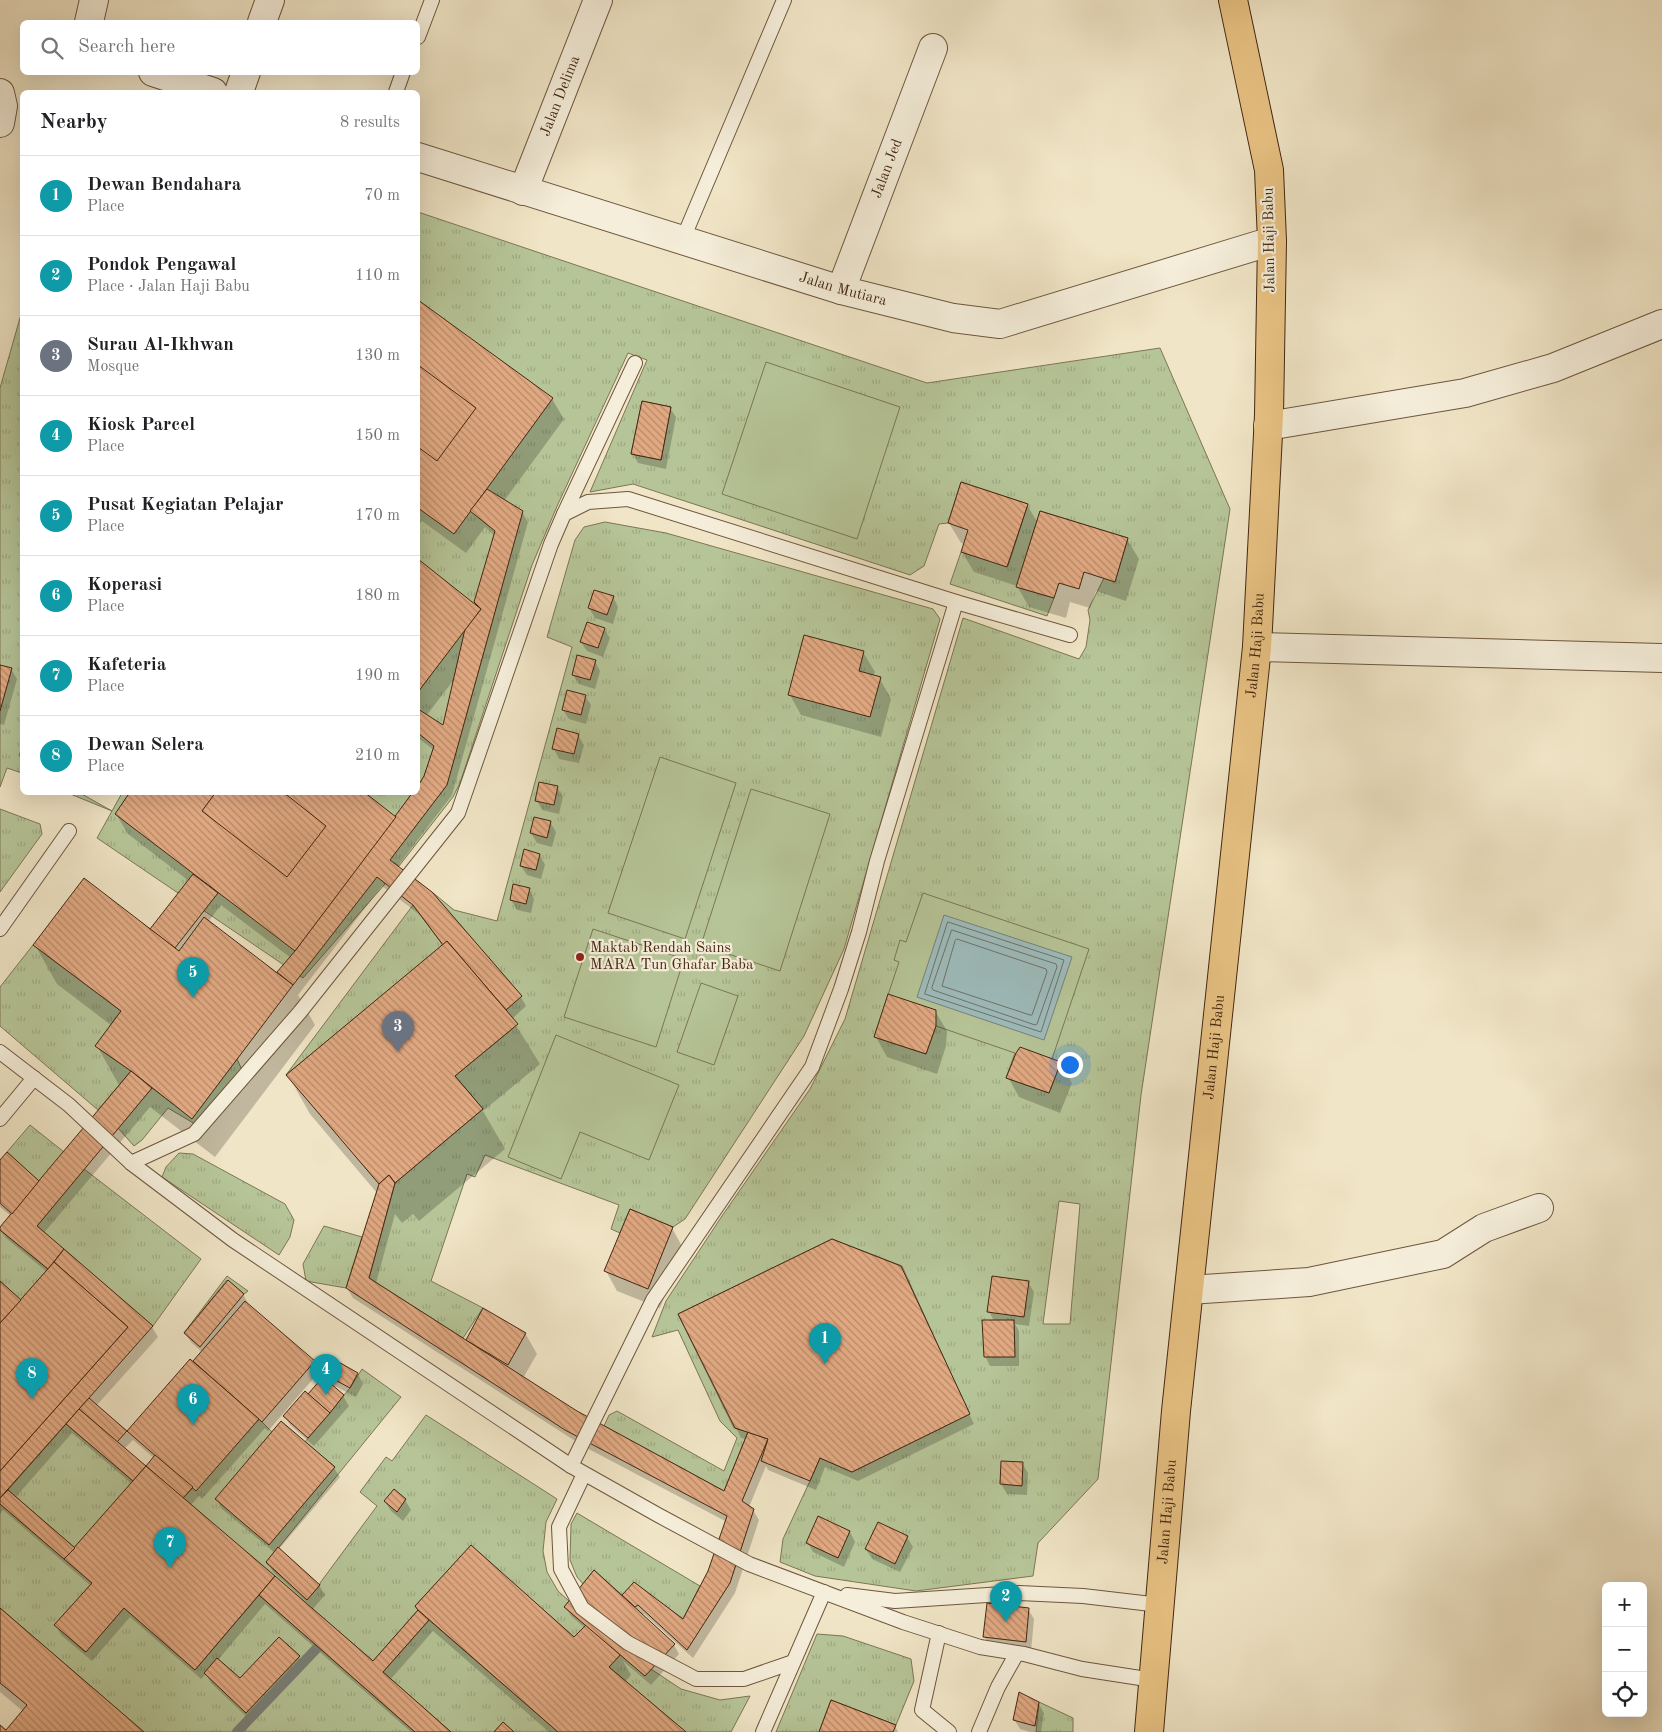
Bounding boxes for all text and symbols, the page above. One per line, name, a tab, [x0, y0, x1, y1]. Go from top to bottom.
search box	[20, 20, 420, 75]
icon: search	[38, 34, 66, 62]
text: Search here	[78, 38, 175, 57]
street label: Jalan Delima	[538, 53, 583, 139]
text: Nearby	[40, 112, 108, 133]
text: 8 results	[340, 115, 400, 131]
street label: Jalan Jed	[869, 137, 905, 200]
text: Dewan Bendahara	[87, 176, 241, 195]
street label: Jalan Haji Babu	[1262, 187, 1278, 293]
text: 1	[51, 188, 61, 204]
text: 70 m	[364, 188, 400, 204]
text: Place	[87, 199, 124, 215]
text: Pondok Pengawal	[87, 256, 236, 275]
text: 2	[51, 268, 61, 284]
text: 110 m	[355, 268, 400, 284]
street label: Jalan Mutiara	[797, 270, 889, 309]
text: Place · Jalan Haji Babu	[87, 279, 250, 295]
text: Surau Al-Ikhwan	[87, 336, 234, 355]
text: 3	[51, 348, 61, 364]
text: 130 m	[355, 348, 400, 364]
text: Mosque	[87, 359, 139, 375]
text: Kiosk Parcel	[87, 416, 195, 435]
text: 4	[51, 428, 61, 444]
text: 150 m	[355, 428, 400, 444]
text: Place	[87, 439, 124, 455]
text: Pusat Kegiatan Pelajar	[87, 496, 284, 515]
text: 5	[51, 508, 61, 524]
text: 170 m	[355, 508, 400, 524]
text: Place	[87, 519, 124, 535]
text: Koperasi	[87, 576, 162, 595]
text: 6	[51, 588, 61, 604]
text: 180 m	[355, 588, 400, 604]
street label: Jalan Haji Babu	[1244, 593, 1267, 698]
text: Place	[87, 599, 124, 615]
text: Kafeteria	[87, 656, 166, 675]
text: 7	[51, 668, 61, 684]
text: 190 m	[355, 668, 400, 684]
text: Place	[87, 679, 124, 695]
text: Dewan Selera	[87, 736, 204, 755]
text: 8	[51, 748, 61, 764]
text: 210 m	[355, 748, 400, 764]
text: Place	[87, 759, 124, 775]
place label: Maktab Rendah Sains MARA Tun Ghafar Baba	[590, 941, 754, 973]
marker: Maktab Rendah Sains MARA Tun Ghafar Baba	[574, 951, 586, 963]
pin: 5	[177, 957, 209, 998]
street label: Jalan Haji Babu	[1202, 994, 1228, 1100]
pin: 3	[382, 1011, 414, 1052]
your location	[1057, 1052, 1083, 1078]
pin: 1	[809, 1323, 841, 1364]
pin: 4	[310, 1354, 342, 1395]
pin: 8	[16, 1358, 48, 1399]
pin: 6	[177, 1384, 209, 1425]
street label: Jalan Haji Babu	[1156, 1459, 1179, 1565]
pin: 7	[154, 1527, 186, 1568]
pin: 2	[990, 1581, 1022, 1622]
map controls	[1602, 1582, 1647, 1717]
button: +	[1602, 1582, 1647, 1627]
button: −	[1602, 1627, 1647, 1672]
button: locate	[1602, 1672, 1647, 1717]

